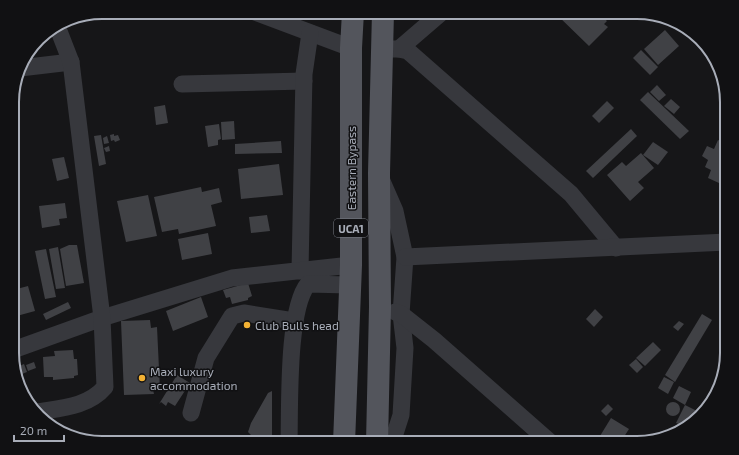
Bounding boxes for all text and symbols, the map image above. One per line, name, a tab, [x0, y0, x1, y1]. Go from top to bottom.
street label: Eastern Bypass	[344, 126, 358, 210]
road number: UCA1	[334, 219, 368, 237]
place label: Club Bulls head	[255, 318, 339, 332]
marker: Club Bulls head	[242, 320, 252, 330]
place label: Maxi luxury accommodation	[150, 364, 238, 392]
marker: Maxi luxury accommodation	[137, 373, 147, 383]
scale bar	[14, 417, 64, 443]
text: 20 m	[20, 423, 47, 437]

